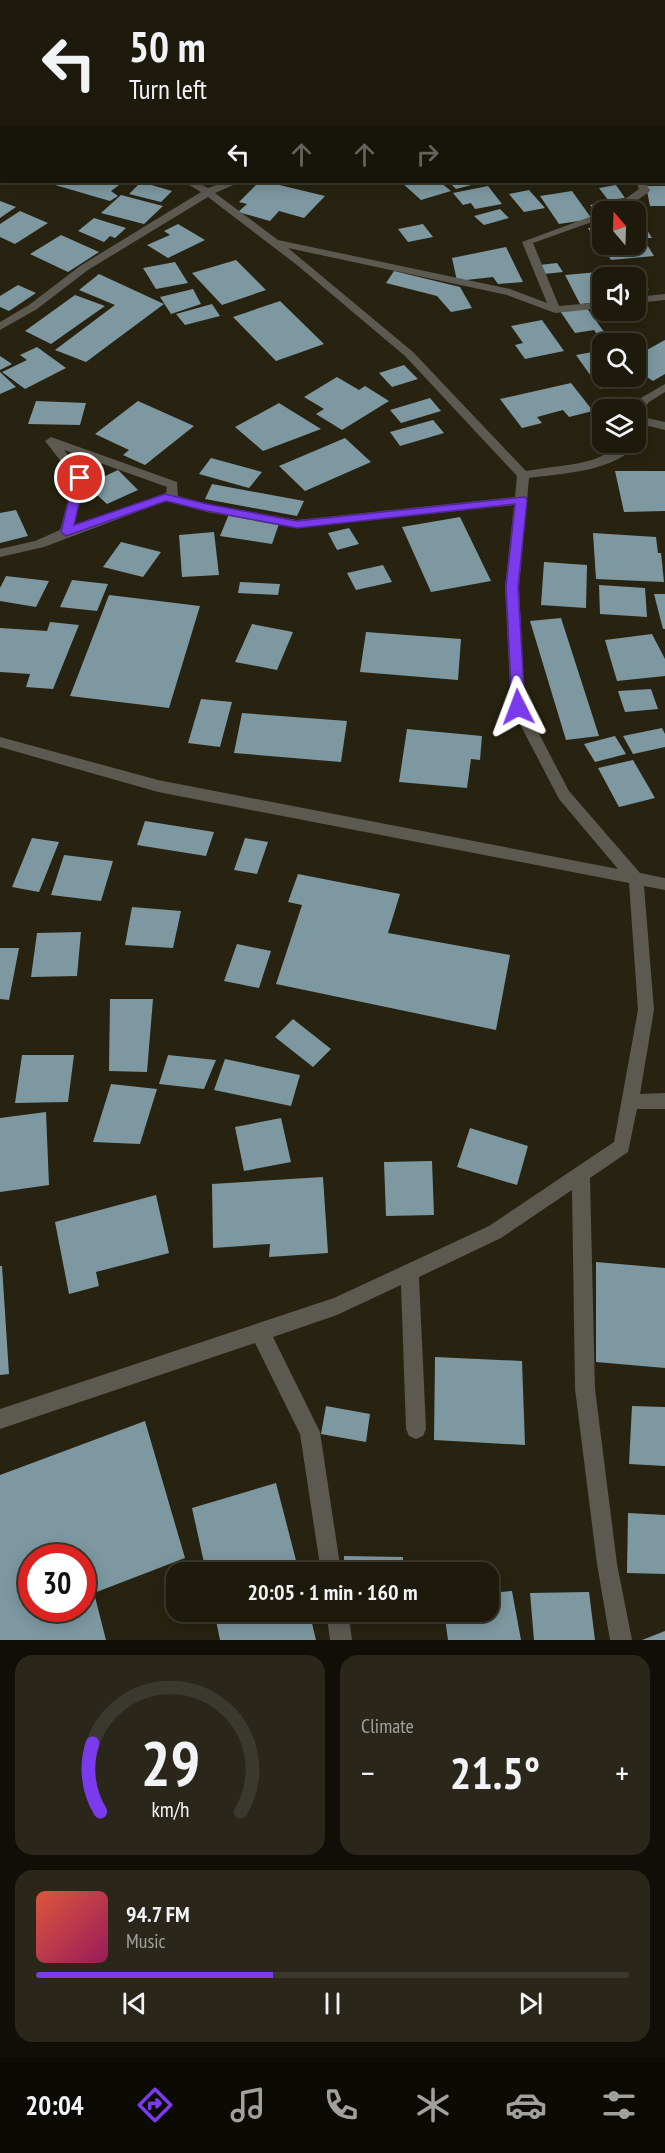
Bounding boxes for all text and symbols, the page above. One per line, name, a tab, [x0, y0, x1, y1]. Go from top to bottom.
text: 50 m	[129, 19, 206, 74]
icon: left	[30, 24, 108, 102]
text: Turn left	[129, 72, 207, 106]
icon: left	[222, 138, 255, 171]
icon: ahead	[285, 138, 318, 171]
icon: ahead	[348, 138, 381, 171]
icon: right	[411, 138, 444, 171]
north arrow	[592, 201, 646, 255]
map controls	[592, 201, 646, 453]
button: sound	[592, 267, 646, 321]
button: search	[592, 333, 646, 387]
button: layers	[592, 399, 646, 453]
pin	[54, 452, 105, 503]
icon: arrive	[63, 461, 96, 494]
position arrow	[486, 675, 550, 739]
speed limit sign: 30	[18, 1544, 96, 1622]
text: 20:05 · 1 min · 160 m	[247, 1578, 418, 1606]
text: Climate	[361, 1713, 414, 1739]
text: 29	[140, 1722, 200, 1803]
text: 21.5°	[450, 1743, 540, 1801]
text: −	[361, 1751, 375, 1794]
text: +	[615, 1751, 629, 1794]
text: km/h	[151, 1795, 189, 1823]
text: 94.7 FM	[126, 1900, 190, 1928]
text: Music	[126, 1928, 166, 1954]
icon: previous	[118, 1987, 151, 2020]
icon: pause	[316, 1987, 349, 2020]
icon: next	[514, 1987, 547, 2020]
icon: directions	[134, 2084, 176, 2126]
icon: music	[227, 2084, 269, 2126]
icon: phone	[320, 2084, 362, 2126]
icon: climate	[412, 2084, 454, 2126]
icon: car	[505, 2084, 547, 2126]
icon: filters	[598, 2084, 640, 2126]
text: 20:04	[25, 2088, 84, 2122]

